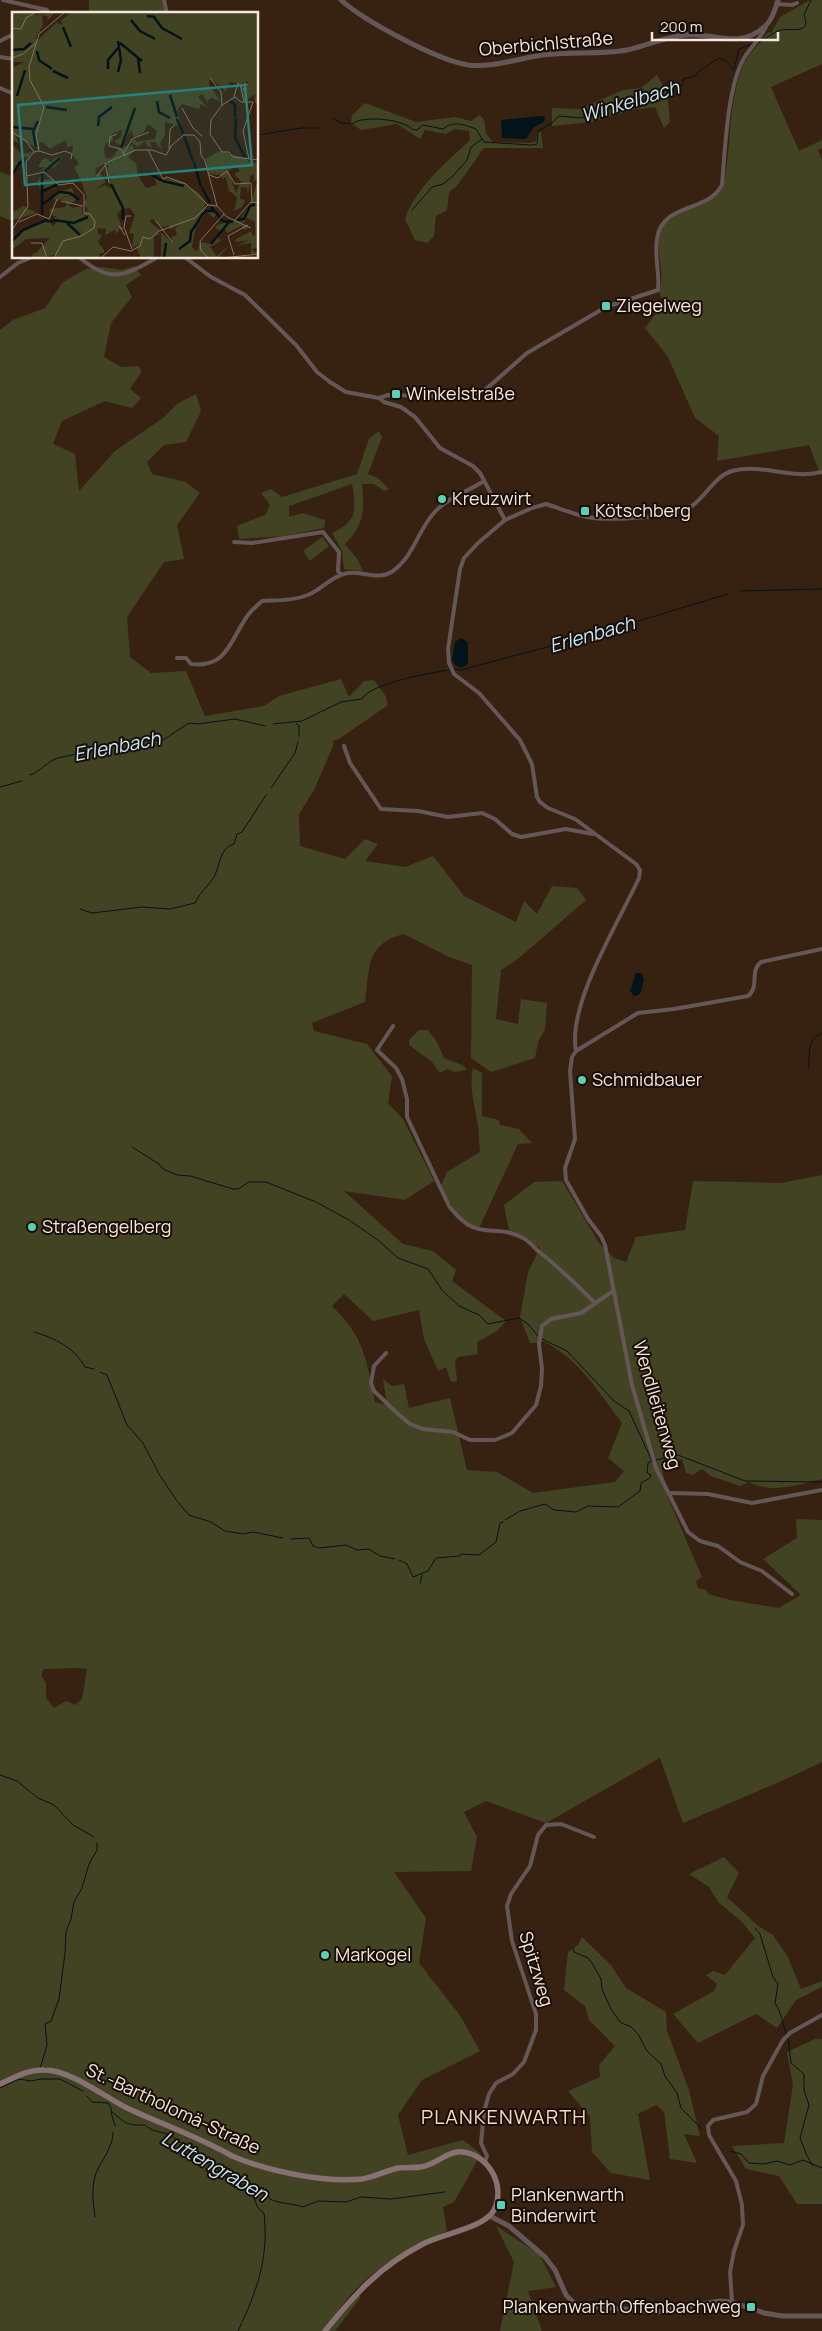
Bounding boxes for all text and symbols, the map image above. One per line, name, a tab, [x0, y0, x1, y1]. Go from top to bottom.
scale bar	[652, 10, 778, 42]
inset map	[12, 12, 259, 259]
text: 200 m	[660, 16, 703, 37]
street label: Oberbichlstraße	[478, 25, 614, 61]
water label: Winkelbach	[578, 74, 683, 128]
place label: Ziegelweg	[616, 293, 702, 317]
marker: Ziegelweg	[600, 300, 612, 312]
place label: Winkelstraße	[406, 381, 515, 405]
marker: Winkelstraße	[390, 388, 402, 400]
place label: Kreuzwirt	[452, 486, 531, 510]
marker: Kreuzwirt	[436, 493, 448, 505]
place label: Kötschberg	[595, 498, 691, 522]
marker: Kötschberg	[579, 505, 591, 517]
water label: Erlenbach	[546, 609, 638, 659]
water label: Erlenbach	[71, 725, 163, 767]
place label: Schmidbauer	[592, 1067, 703, 1091]
marker: Schmidbauer	[576, 1074, 588, 1086]
place label: Straßengelberg	[42, 1214, 172, 1238]
marker: Straßengelberg	[26, 1221, 38, 1233]
street label: Wendlleitenweg	[628, 1338, 688, 1472]
street label: Spitzweg	[514, 1928, 560, 2009]
place label: Markogel	[335, 1942, 411, 1966]
marker: Markogel	[319, 1949, 331, 1961]
street label: St.-Bartholomä-Straße	[82, 2057, 265, 2159]
district label: PLANKENWARTH	[421, 2103, 587, 2130]
water label: Luttengraben	[157, 2125, 274, 2207]
place label: Plankenwarth Binderwirt	[511, 2182, 624, 2227]
marker: Plankenwarth Binderwirt	[495, 2199, 507, 2211]
place label: Plankenwarth Offenbachweg	[503, 2294, 741, 2318]
marker: Plankenwarth Offenbachweg	[745, 2301, 757, 2313]

